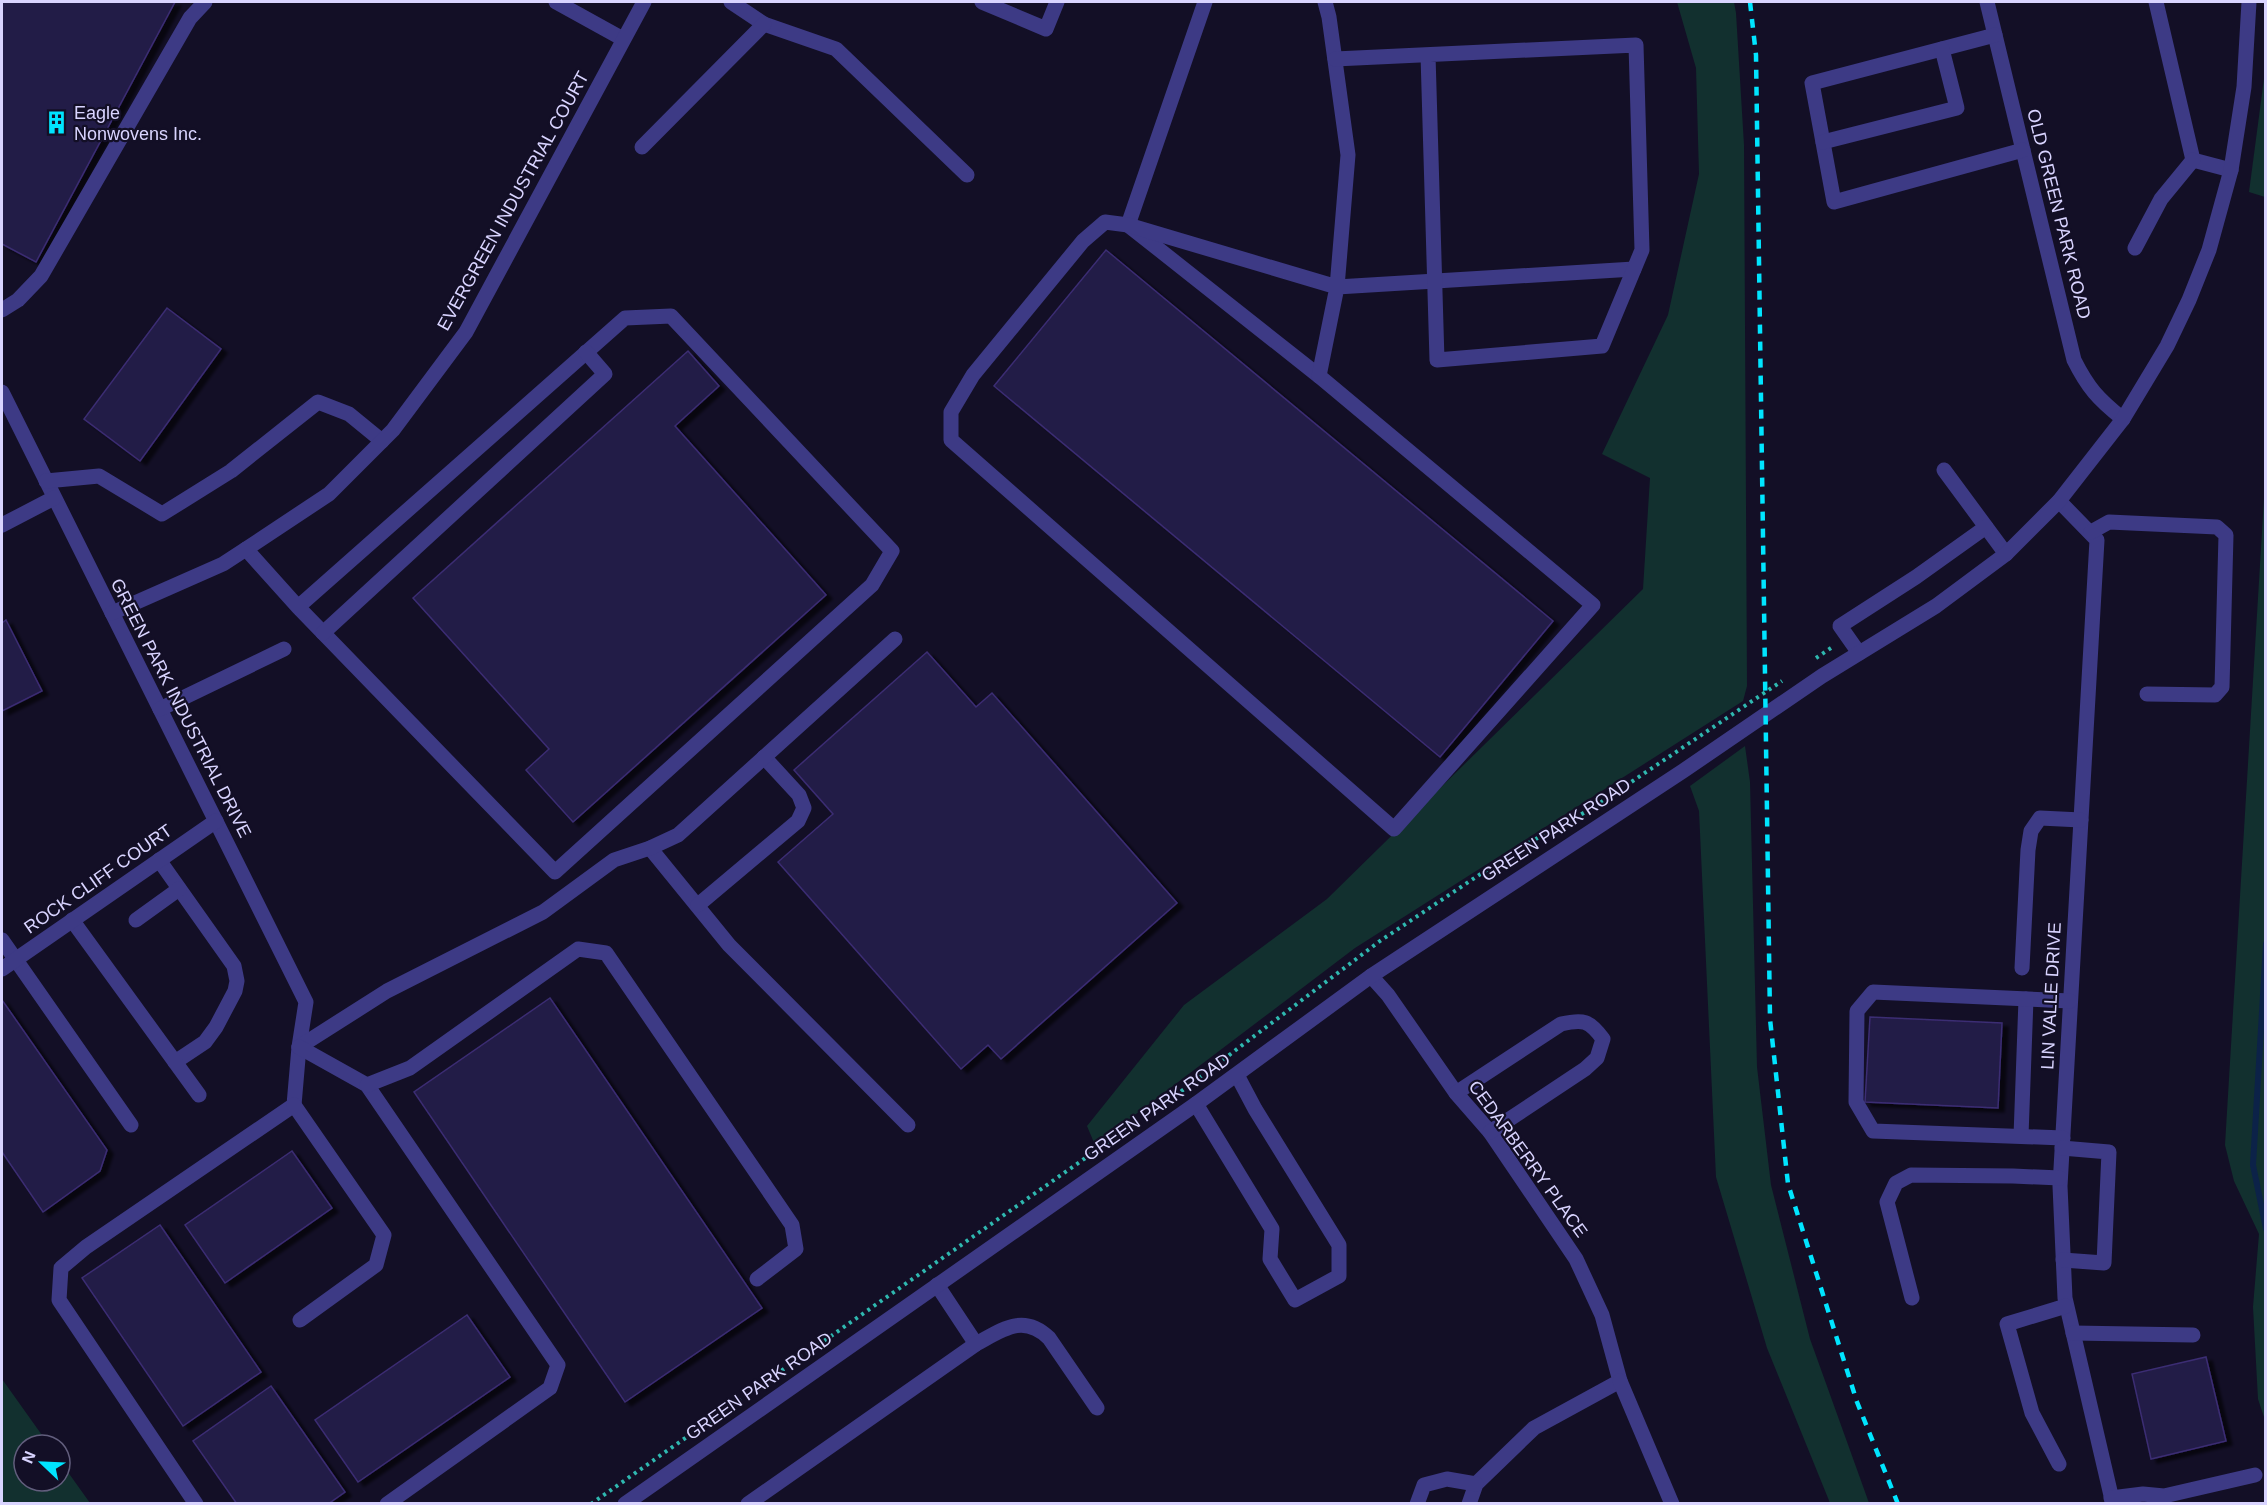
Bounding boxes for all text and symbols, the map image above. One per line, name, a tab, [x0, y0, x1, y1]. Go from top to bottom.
street label: EVERGREEN INDUSTRIAL COURT	[433, 68, 593, 334]
place label: Eagle Nonwovens Inc.	[74, 103, 202, 144]
street label: OLD GREEN PARK ROAD	[2023, 107, 2095, 321]
building icon: Eagle Nonwovens Inc.	[43, 110, 69, 136]
street label: GREEN PARK INDUSTRIAL DRIVE	[107, 575, 255, 841]
street label: GREEN PARK ROAD	[1478, 774, 1634, 886]
street label: ROCK CLIFF COURT	[20, 820, 176, 938]
street label: LIN VALLE DRIVE	[2037, 922, 2065, 1070]
street label: GREEN PARK ROAD	[1080, 1049, 1234, 1165]
street label: CEDARBERRY PLACE	[1465, 1077, 1591, 1241]
street label: GREEN PARK ROAD	[682, 1328, 836, 1444]
north arrow	[12, 1433, 72, 1493]
text: N	[19, 1449, 39, 1466]

